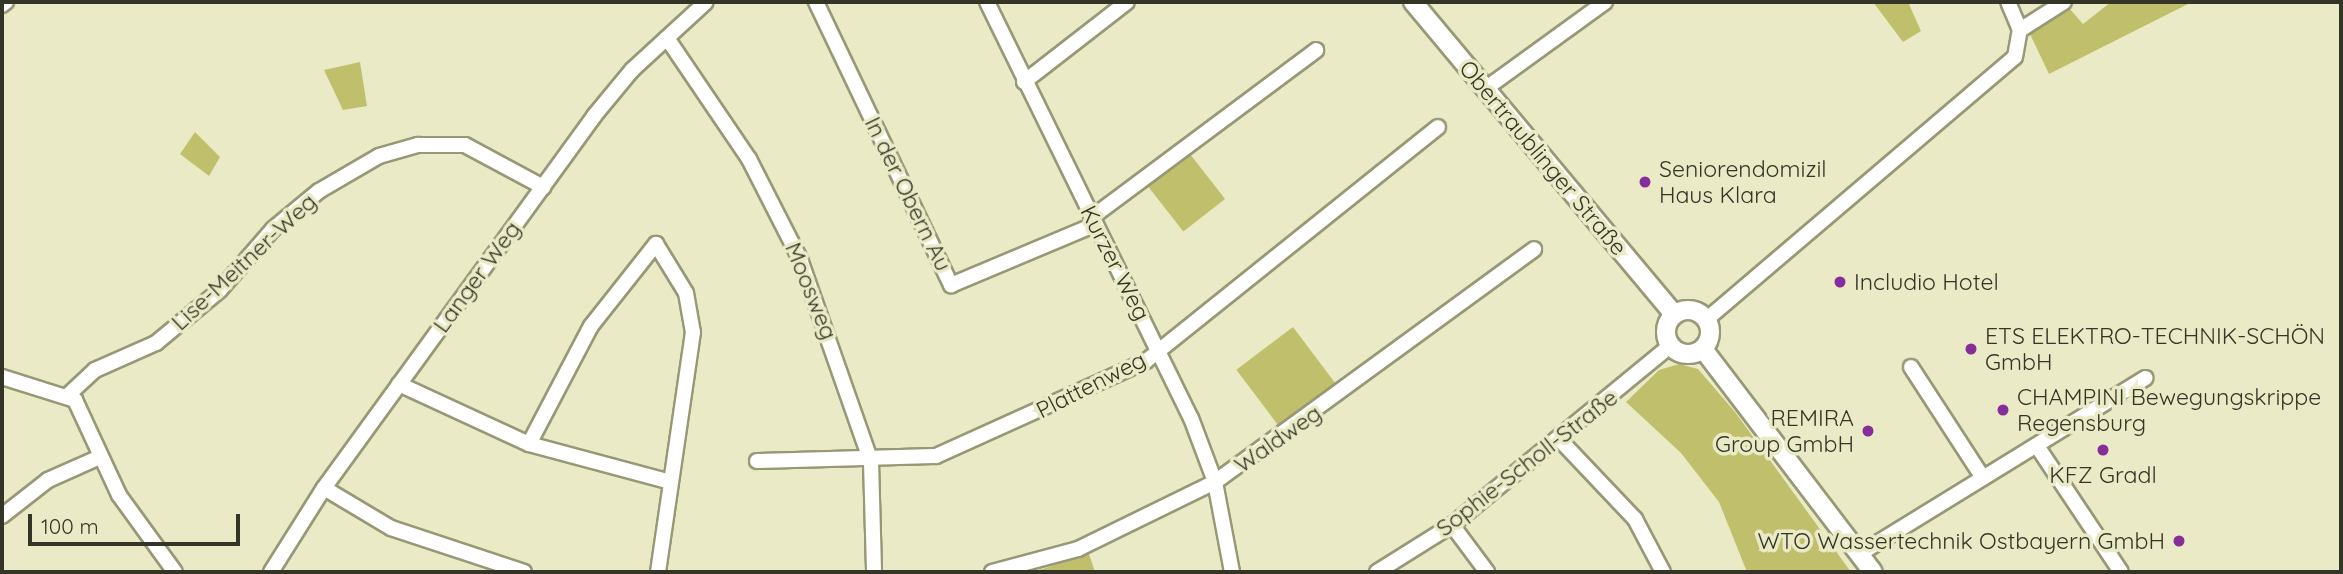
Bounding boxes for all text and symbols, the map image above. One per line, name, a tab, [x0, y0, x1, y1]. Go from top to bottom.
street label: Obertraublinger Straße	[1453, 55, 1633, 261]
street label: In der Obern Au	[859, 112, 957, 276]
place label: Seniorendomizil Haus Klara	[1659, 155, 1827, 209]
marker: Seniorendomizil Haus Klara	[1637, 174, 1653, 190]
street label: Lise-Meitner-Weg	[166, 188, 322, 336]
street label: Kurzer Weg	[1074, 201, 1156, 325]
street label: Langer Weg	[427, 216, 527, 338]
street label: Moosweg	[779, 238, 843, 344]
place label: Includio Hotel	[1854, 268, 1999, 296]
marker: Includio Hotel	[1832, 274, 1848, 290]
place label: ETS ELEKTRO-TECHNIK-SCHÖN GmbH	[1985, 322, 2325, 376]
marker: ETS ELEKTRO-TECHNIK-SCHÖN GmbH	[1963, 341, 1979, 357]
street label: Plattenweg	[1032, 346, 1150, 424]
place label: CHAMPINI Bewegungskrippe Regensburg	[2017, 383, 2321, 437]
street label: Sophie-Scholl-Straße	[1431, 384, 1623, 542]
street label: Waldweg	[1229, 399, 1327, 479]
marker: CHAMPINI Bewegungskrippe Regensburg	[1995, 402, 2011, 418]
place label: REMIRA Group GmbH	[1715, 404, 1854, 458]
marker: REMIRA Group GmbH	[1860, 423, 1876, 439]
marker: KFZ Gradl	[2095, 442, 2111, 458]
place label: KFZ Gradl	[2049, 461, 2157, 489]
scale bar	[32, 500, 243, 544]
text: 100 m	[41, 513, 99, 539]
place label: WTO Wassertechnik Ostbayern GmbH	[1757, 527, 2165, 555]
marker: WTO Wassertechnik Ostbayern GmbH	[2171, 533, 2187, 549]

